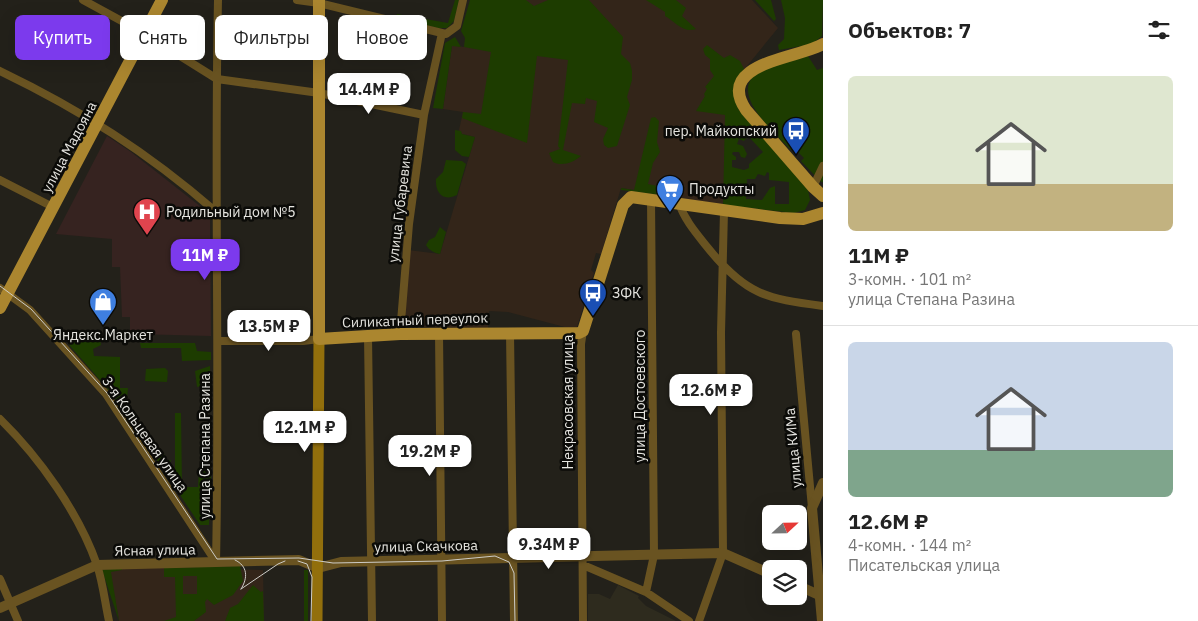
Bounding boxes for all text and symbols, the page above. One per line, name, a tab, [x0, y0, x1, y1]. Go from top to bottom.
chip: Купить	[15, 15, 110, 60]
chip: Снять	[120, 15, 205, 60]
chip: Фильтры	[215, 15, 328, 60]
chip: Новое	[338, 15, 427, 60]
text: Объектов: 7	[848, 16, 971, 44]
icon: filters	[1145, 16, 1173, 44]
pin: 14.4M ₽	[323, 72, 415, 115]
text: 14.4M ₽	[338, 79, 400, 99]
street label: улица Мадояна	[37, 98, 101, 196]
icon: home	[966, 109, 1056, 199]
bus stop icon: пер. Майкопский	[781, 116, 811, 155]
place label: пер. Майкопский	[665, 122, 777, 140]
street label: улица Губаревича	[384, 144, 416, 264]
supermarket icon: Продукты	[655, 174, 685, 213]
place label: Продукты	[689, 180, 754, 198]
hospital icon: Родильный дом №5	[132, 197, 162, 236]
place label: Родильный дом №5	[166, 203, 296, 221]
pin: 11M ₽	[170, 238, 240, 281]
text: 11M ₽	[848, 241, 909, 269]
text: 11M ₽	[182, 245, 228, 265]
text: 3-комн. · 101 m²	[848, 269, 971, 289]
bus stop icon: ЗФК	[578, 278, 608, 317]
place label: ЗФК	[612, 284, 641, 302]
shop icon: Яндекс.Маркет	[88, 287, 118, 326]
text: улица Степана Разина	[848, 289, 1015, 309]
street label: Силикатный переулок	[342, 308, 489, 332]
pin: 13.5M ₽	[223, 310, 315, 352]
text: 13.5M ₽	[238, 316, 300, 336]
place label: Яндекс.Маркет	[53, 326, 153, 344]
street label: улица Достоевского	[631, 329, 649, 462]
street label: Некрасовская улица	[559, 334, 577, 470]
street label: 3-я Кольцевая улица	[98, 372, 192, 496]
street label: улица Степана Разина	[196, 372, 214, 519]
pin: 12.6M ₽	[665, 374, 757, 416]
icon: home	[966, 374, 1056, 464]
text: 12.6M ₽	[680, 380, 742, 400]
street label: улица КИМа	[780, 407, 805, 489]
pin: 12.1M ₽	[259, 410, 351, 453]
text: 12.1M ₽	[274, 417, 336, 437]
pin: 19.2M ₽	[384, 434, 476, 477]
text: 19.2M ₽	[399, 441, 461, 461]
north arrow	[762, 505, 808, 550]
map controls	[762, 505, 807, 605]
text: 12.6M ₽	[848, 507, 928, 535]
pin: 9.34M ₽	[503, 528, 595, 570]
text: 9.34M ₽	[518, 534, 580, 554]
text: 4-комн. · 144 m²	[848, 535, 971, 555]
street label: улица Скачкова	[374, 536, 479, 556]
street label: Ясная улица	[114, 540, 196, 560]
text: Писательская улица	[848, 555, 1000, 575]
button: layers	[762, 560, 807, 605]

